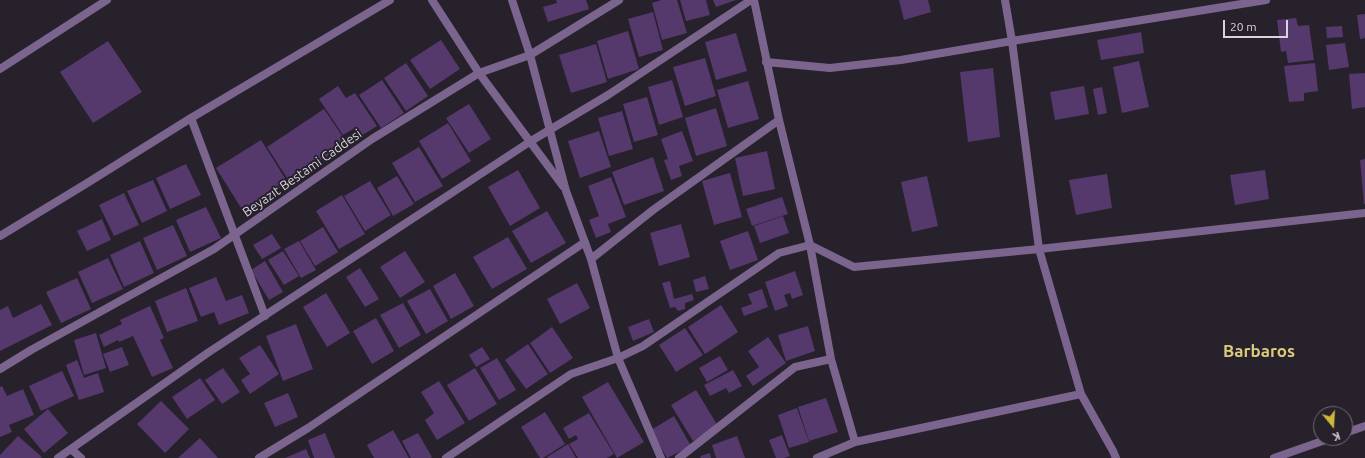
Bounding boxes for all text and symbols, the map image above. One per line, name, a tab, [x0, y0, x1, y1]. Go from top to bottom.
scale bar	[1225, 12, 1290, 38]
text: 20 m	[1230, 20, 1257, 33]
street label: Beyazıt Bestami Caddesi	[240, 126, 364, 220]
district label: Barbaros	[1223, 341, 1295, 361]
north arrow	[1313, 406, 1353, 446]
text: K	[1331, 430, 1342, 443]

